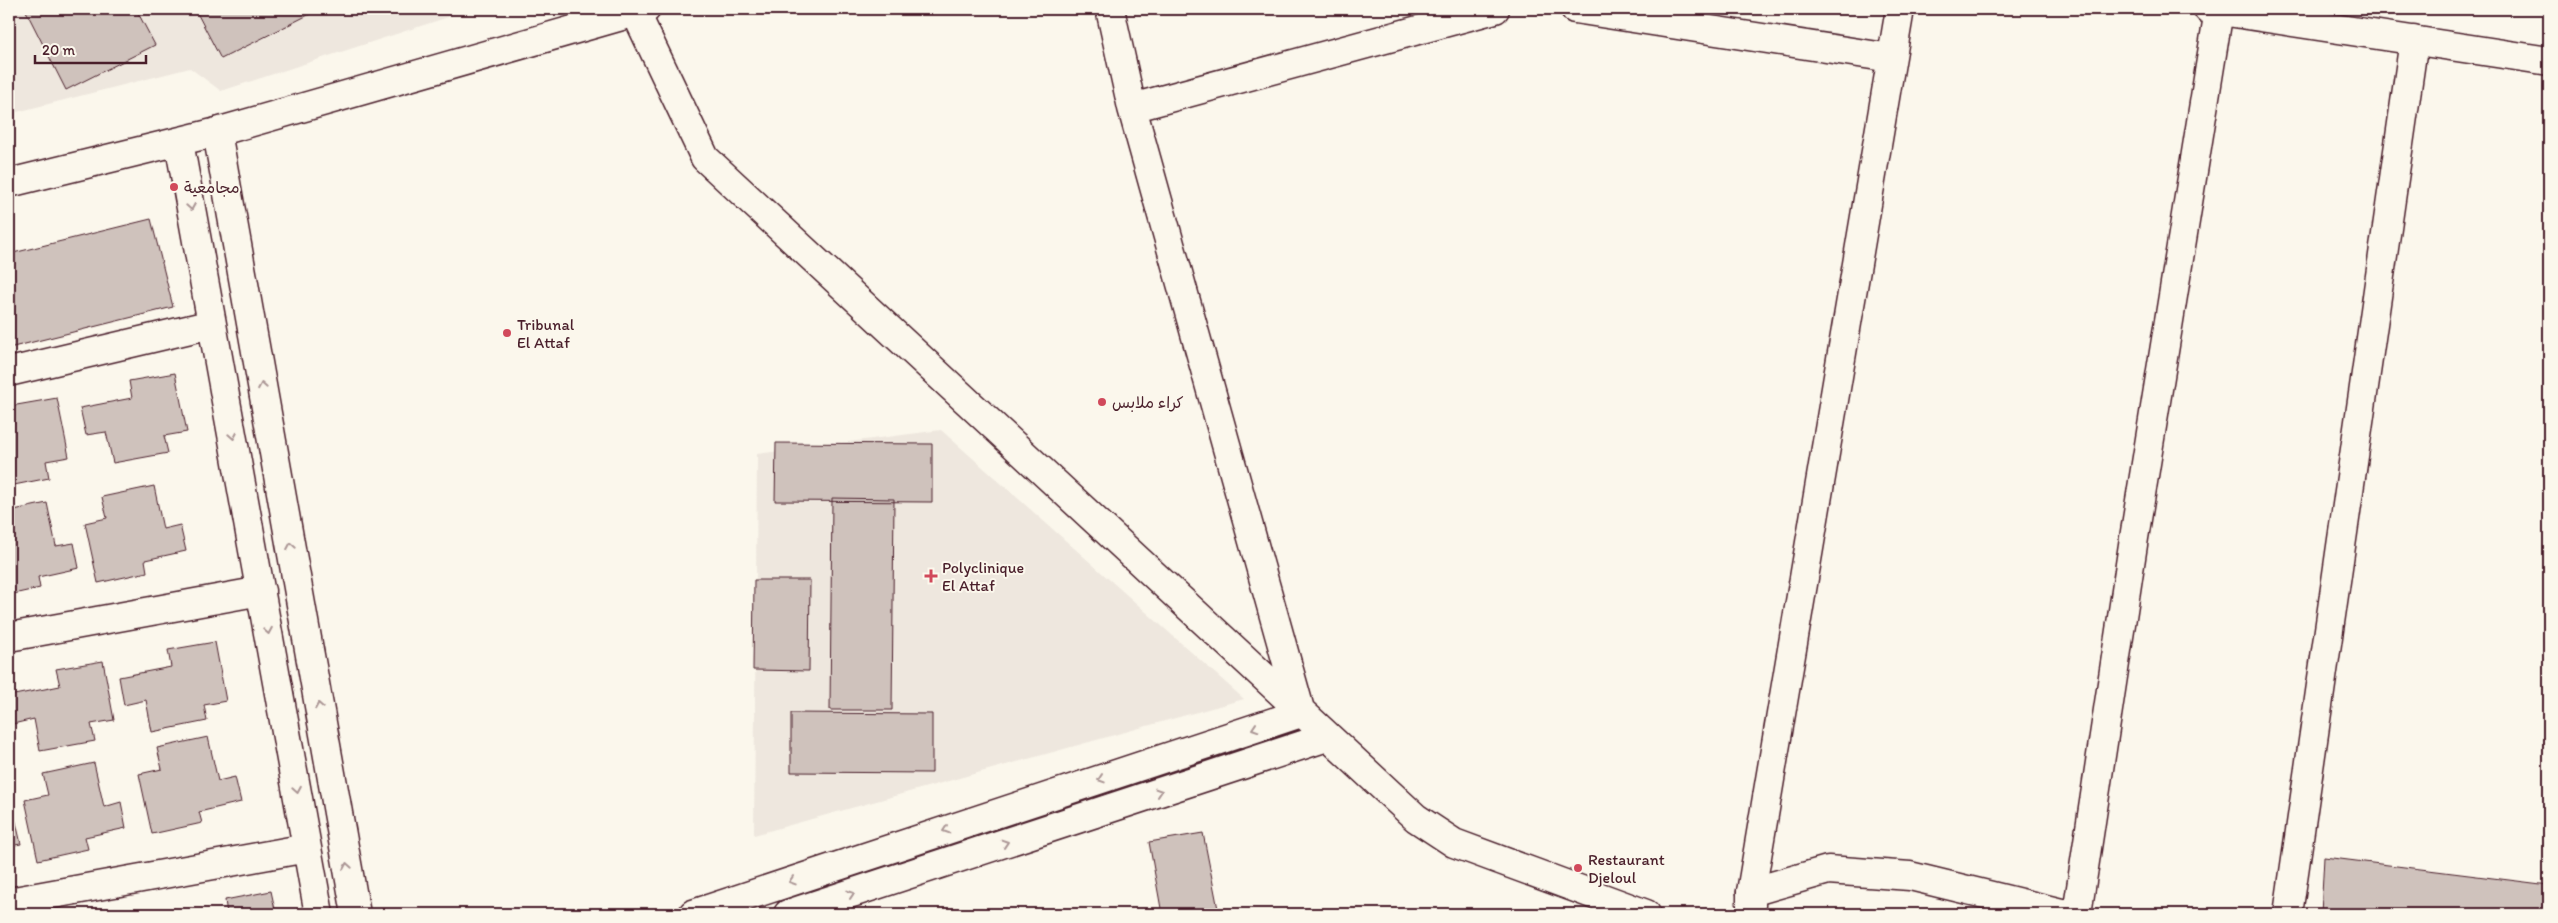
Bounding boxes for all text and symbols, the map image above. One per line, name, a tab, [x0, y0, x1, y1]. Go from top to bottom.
scale bar	[35, 32, 146, 64]
text: 20 m	[42, 41, 76, 59]
place label: مجامعية	[184, 178, 239, 197]
marker: مجامعية	[168, 181, 180, 193]
one-way arrow	[186, 203, 196, 212]
place label: Tribunal El Attaf	[517, 315, 575, 352]
marker: Tribunal El Attaf	[501, 327, 513, 339]
one-way arrow	[258, 382, 268, 391]
place label: كراء ملابس	[1112, 393, 1184, 412]
marker: كراء ملابس	[1096, 396, 1108, 408]
one-way arrow	[227, 432, 237, 441]
one-way arrow	[286, 542, 296, 551]
place label: Polyclinique El Attaf	[942, 558, 1024, 595]
marker: Polyclinique El Attaf	[924, 569, 938, 583]
one-way arrow	[262, 626, 272, 635]
one-way arrow	[314, 702, 324, 711]
one-way arrow	[1251, 722, 1259, 732]
one-way arrow	[1097, 773, 1105, 783]
one-way arrow	[291, 786, 301, 795]
one-way arrow	[1155, 788, 1163, 798]
one-way arrow	[943, 824, 951, 834]
one-way arrow	[1000, 838, 1009, 848]
place label: Restaurant Djeloul	[1588, 850, 1665, 887]
one-way arrow	[343, 862, 353, 871]
marker: Restaurant Djeloul	[1572, 862, 1584, 874]
one-way arrow	[788, 876, 797, 886]
one-way arrow	[846, 889, 854, 899]

